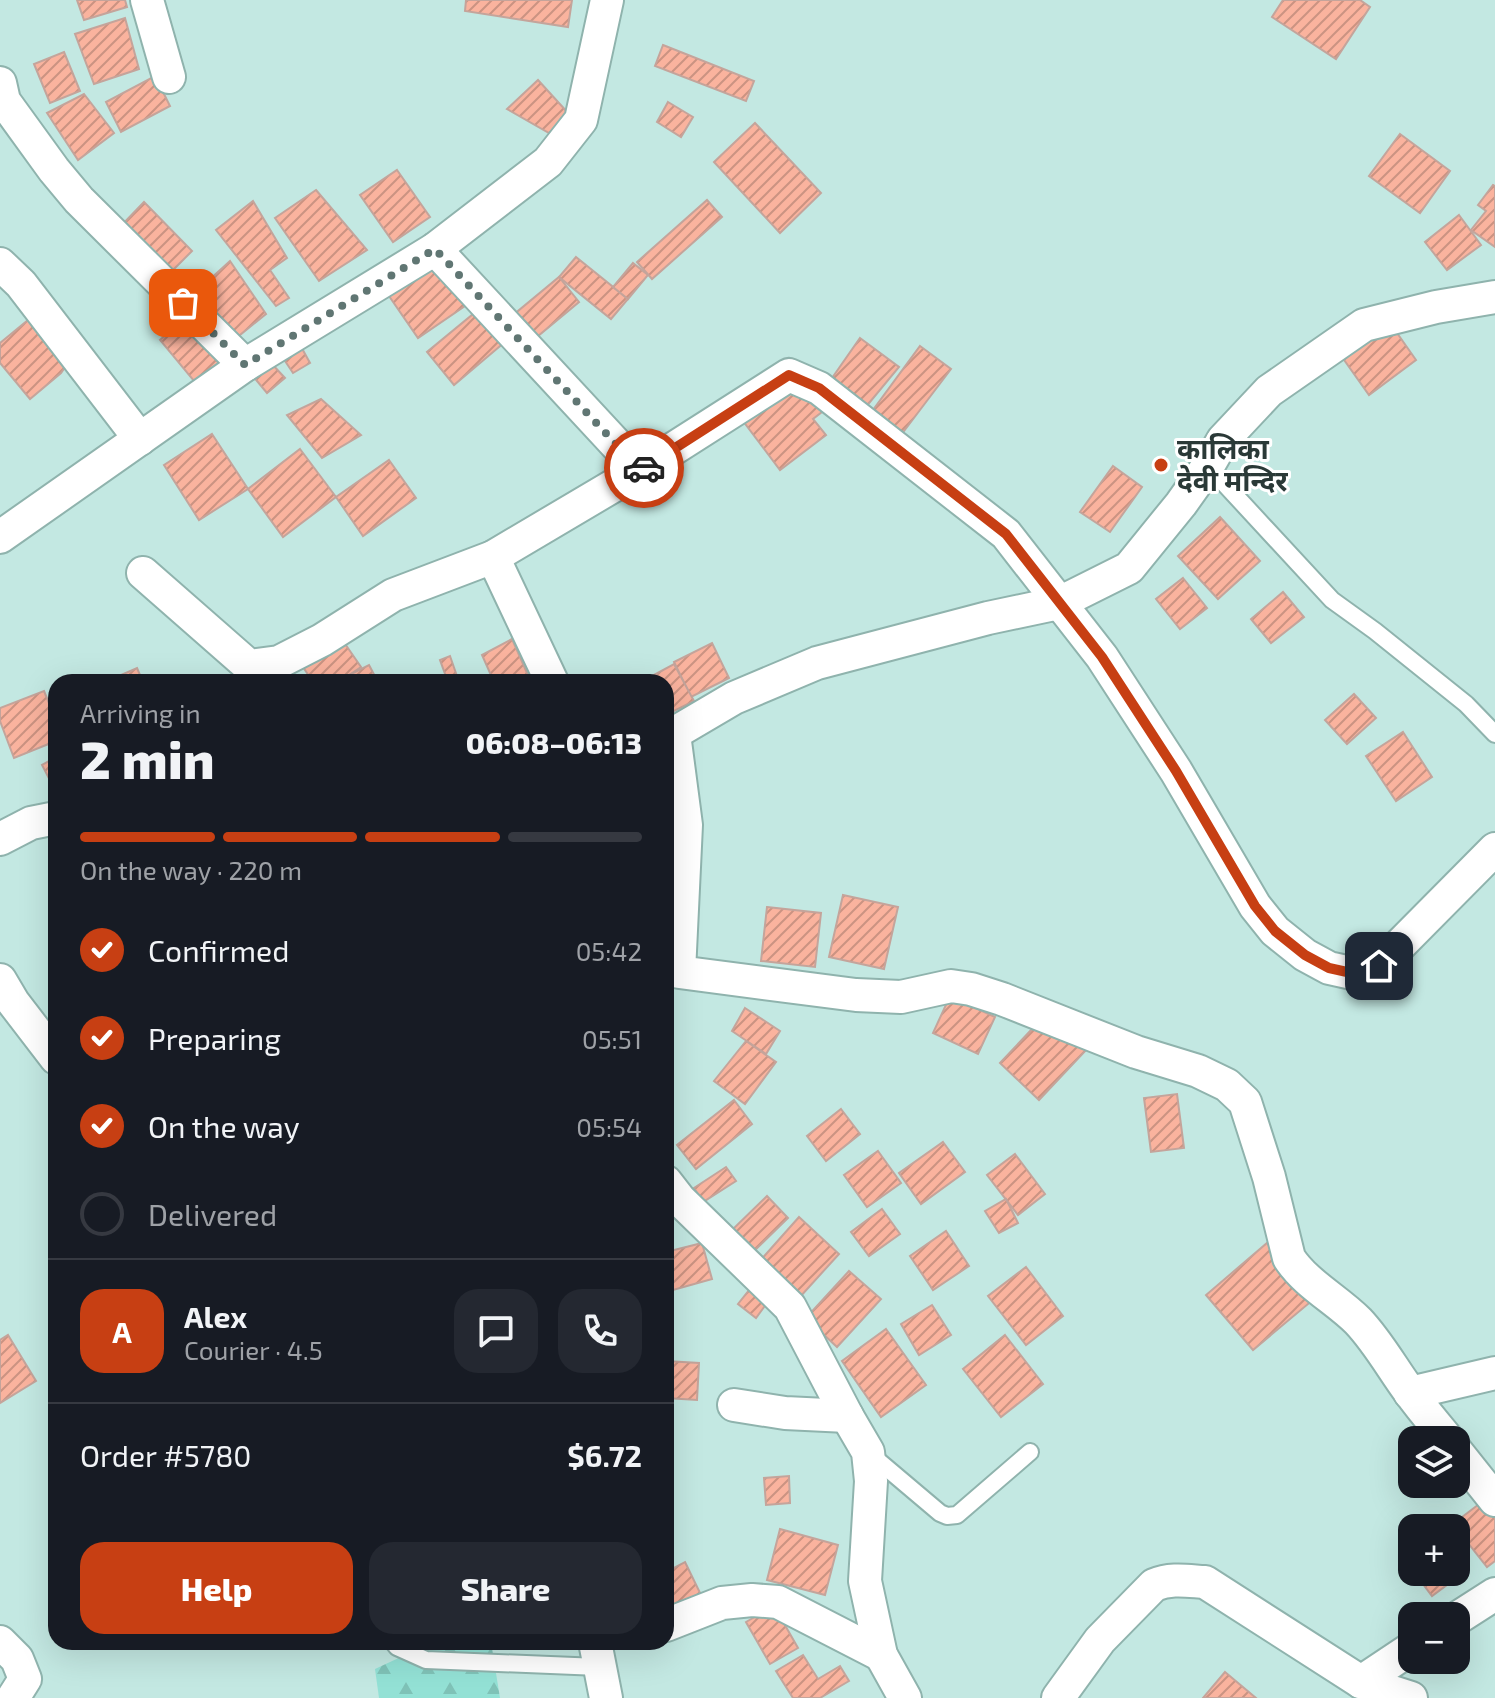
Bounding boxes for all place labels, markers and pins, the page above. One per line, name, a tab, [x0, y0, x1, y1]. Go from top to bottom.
pin	[149, 269, 217, 337]
place label: कालिका देवी मन्दिर	[1177, 431, 1288, 497]
marker: कालिका देवी मन्दिर	[1152, 456, 1170, 474]
pin	[1345, 932, 1413, 1000]

